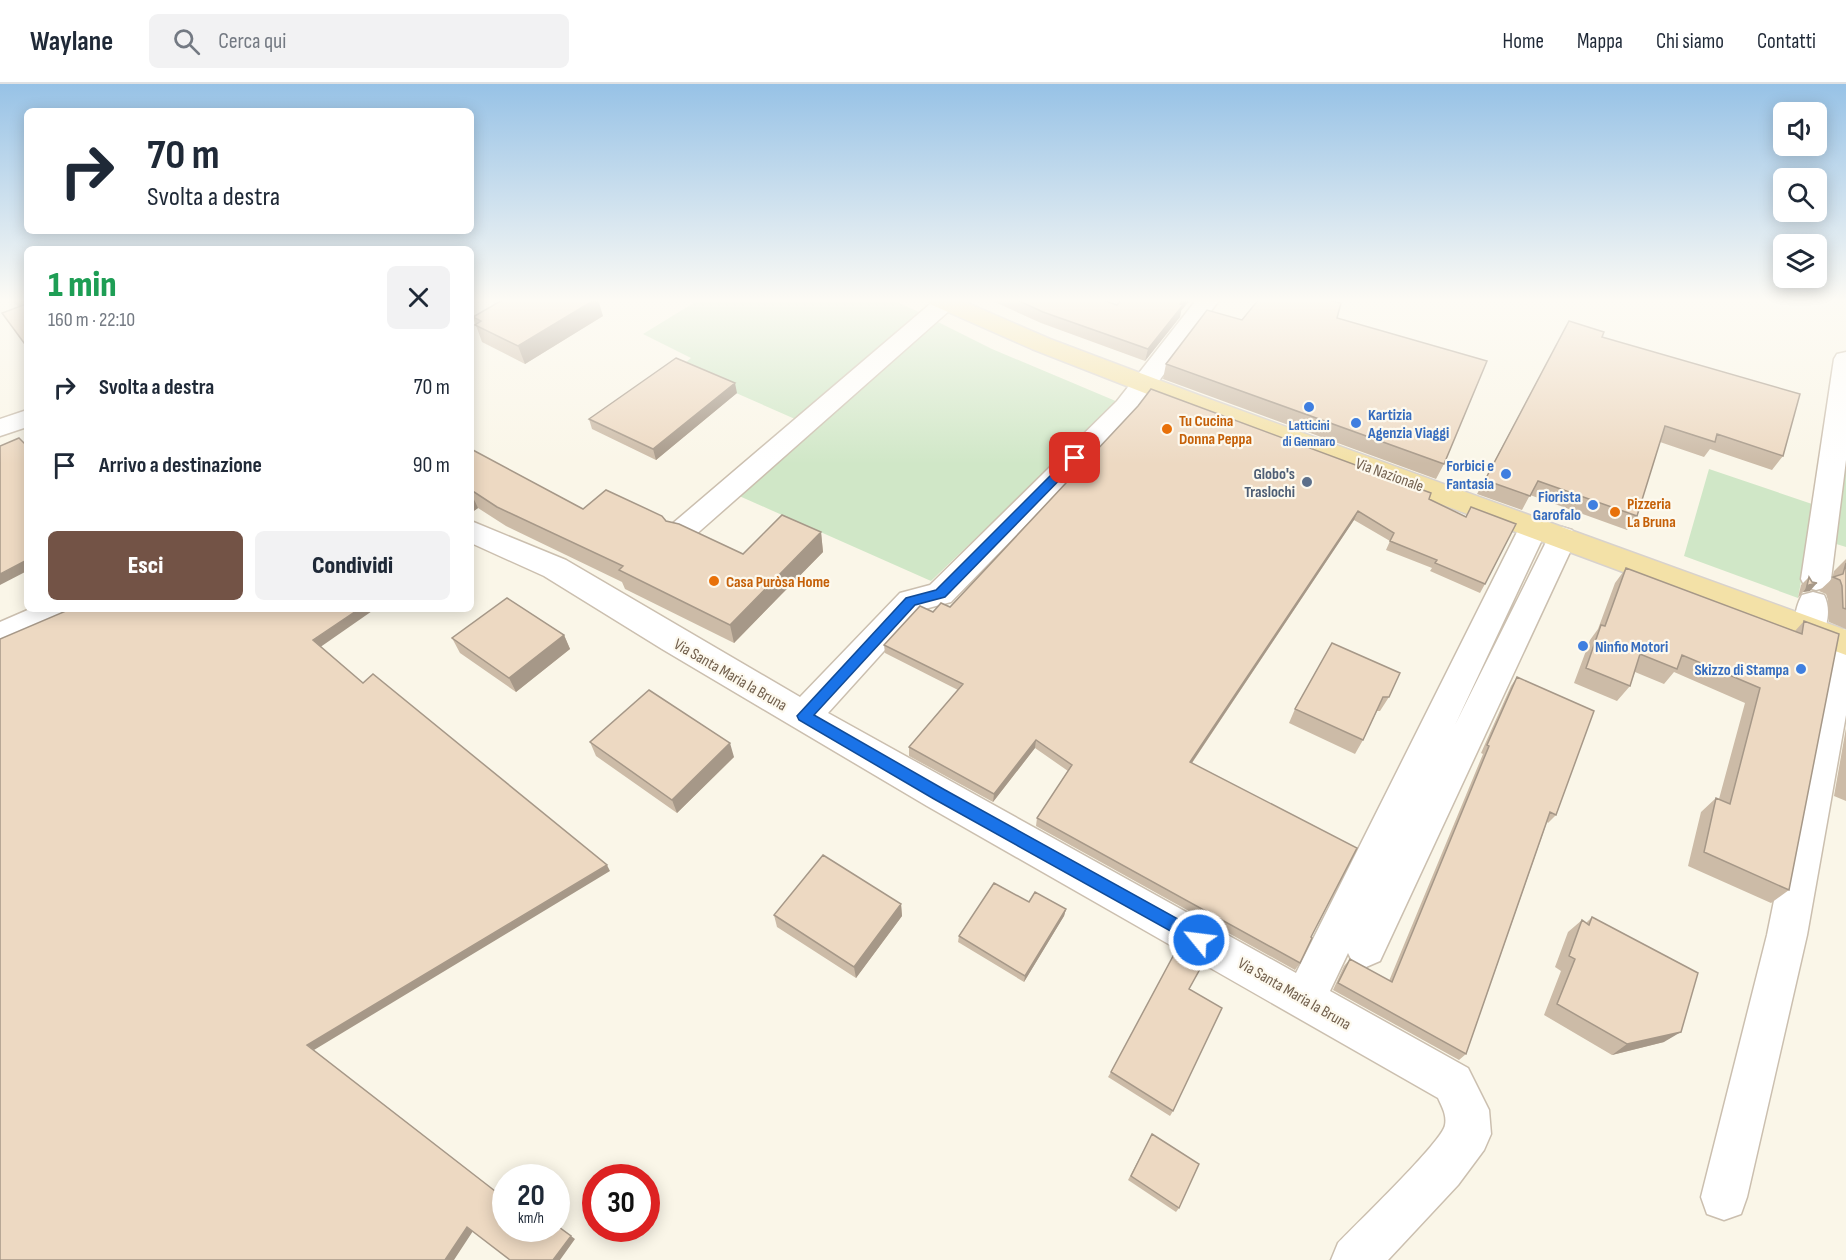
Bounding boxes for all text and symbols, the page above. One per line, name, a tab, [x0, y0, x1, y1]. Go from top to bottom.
search box	[149, 14, 569, 68]
text: Waylane	[30, 25, 113, 58]
icon: search	[170, 25, 203, 58]
text: Cerca qui	[218, 28, 286, 55]
text: Home	[1503, 29, 1544, 54]
text: Mappa	[1577, 29, 1623, 54]
text: Chi siamo	[1656, 29, 1724, 54]
text: Contatti	[1757, 29, 1816, 54]
map controls	[1773, 102, 1827, 288]
button: sound	[1773, 102, 1827, 156]
text: 70 m	[147, 130, 220, 181]
icon: right	[48, 132, 126, 210]
button: search	[1773, 168, 1827, 222]
text: Svolta a destra	[147, 181, 280, 213]
button: layers	[1773, 234, 1827, 288]
text: 1 min	[48, 264, 116, 307]
button: close	[387, 266, 450, 329]
text: 160 m · 22:10	[48, 308, 135, 332]
icon: right	[48, 371, 81, 404]
text: Svolta a destra	[99, 374, 214, 401]
text: 70 m	[414, 374, 450, 401]
marker: Latticini di Gennaro	[1302, 400, 1316, 414]
place label: Kartizia Agenzia Viaggi	[1367, 406, 1449, 443]
place label: Tu Cucina Donna Peppa	[1179, 412, 1252, 449]
marker: Kartizia Agenzia Viaggi	[1349, 416, 1363, 430]
place label: Latticini di Gennaro	[1283, 417, 1335, 450]
marker: Tu Cucina Donna Peppa	[1160, 422, 1174, 436]
pin	[1049, 432, 1100, 483]
icon: arrive	[1058, 441, 1091, 474]
icon: arrive	[48, 449, 81, 482]
text: Arrivo a destinazione	[99, 452, 262, 479]
text: 90 m	[413, 452, 450, 479]
street label: Via Nazionale	[1353, 454, 1426, 496]
place label: Forbici e Fantasia	[1446, 457, 1494, 494]
place label: Globo's Traslochi	[1244, 465, 1295, 502]
marker: Forbici e Fantasia	[1499, 467, 1513, 481]
marker: Globo's Traslochi	[1300, 475, 1314, 489]
place label: Fiorista Garofalo	[1533, 488, 1581, 525]
place label: Pizzeria La Bruna	[1627, 495, 1676, 532]
marker: Fiorista Garofalo	[1586, 498, 1600, 512]
marker: Pizzeria La Bruna	[1608, 505, 1622, 519]
button: Esci	[48, 531, 243, 600]
button: Condividi	[255, 531, 450, 600]
place label: Casa Puròsa Home	[726, 573, 830, 592]
marker: Casa Puròsa Home	[707, 574, 721, 588]
street label: Via Santa Maria la Bruna	[670, 635, 790, 715]
place label: Ninfio Motori	[1595, 638, 1668, 657]
marker: Ninfio Motori	[1576, 639, 1590, 653]
place label: Skizzo di Stampa	[1694, 661, 1789, 680]
marker: Skizzo di Stampa	[1794, 662, 1808, 676]
position arrow	[1167, 908, 1231, 972]
street label: Via Santa Maria la Bruna	[1234, 954, 1354, 1034]
speed limit sign: 30	[582, 1164, 660, 1242]
text: 20	[517, 1178, 545, 1214]
text: km/h	[518, 1209, 544, 1228]

